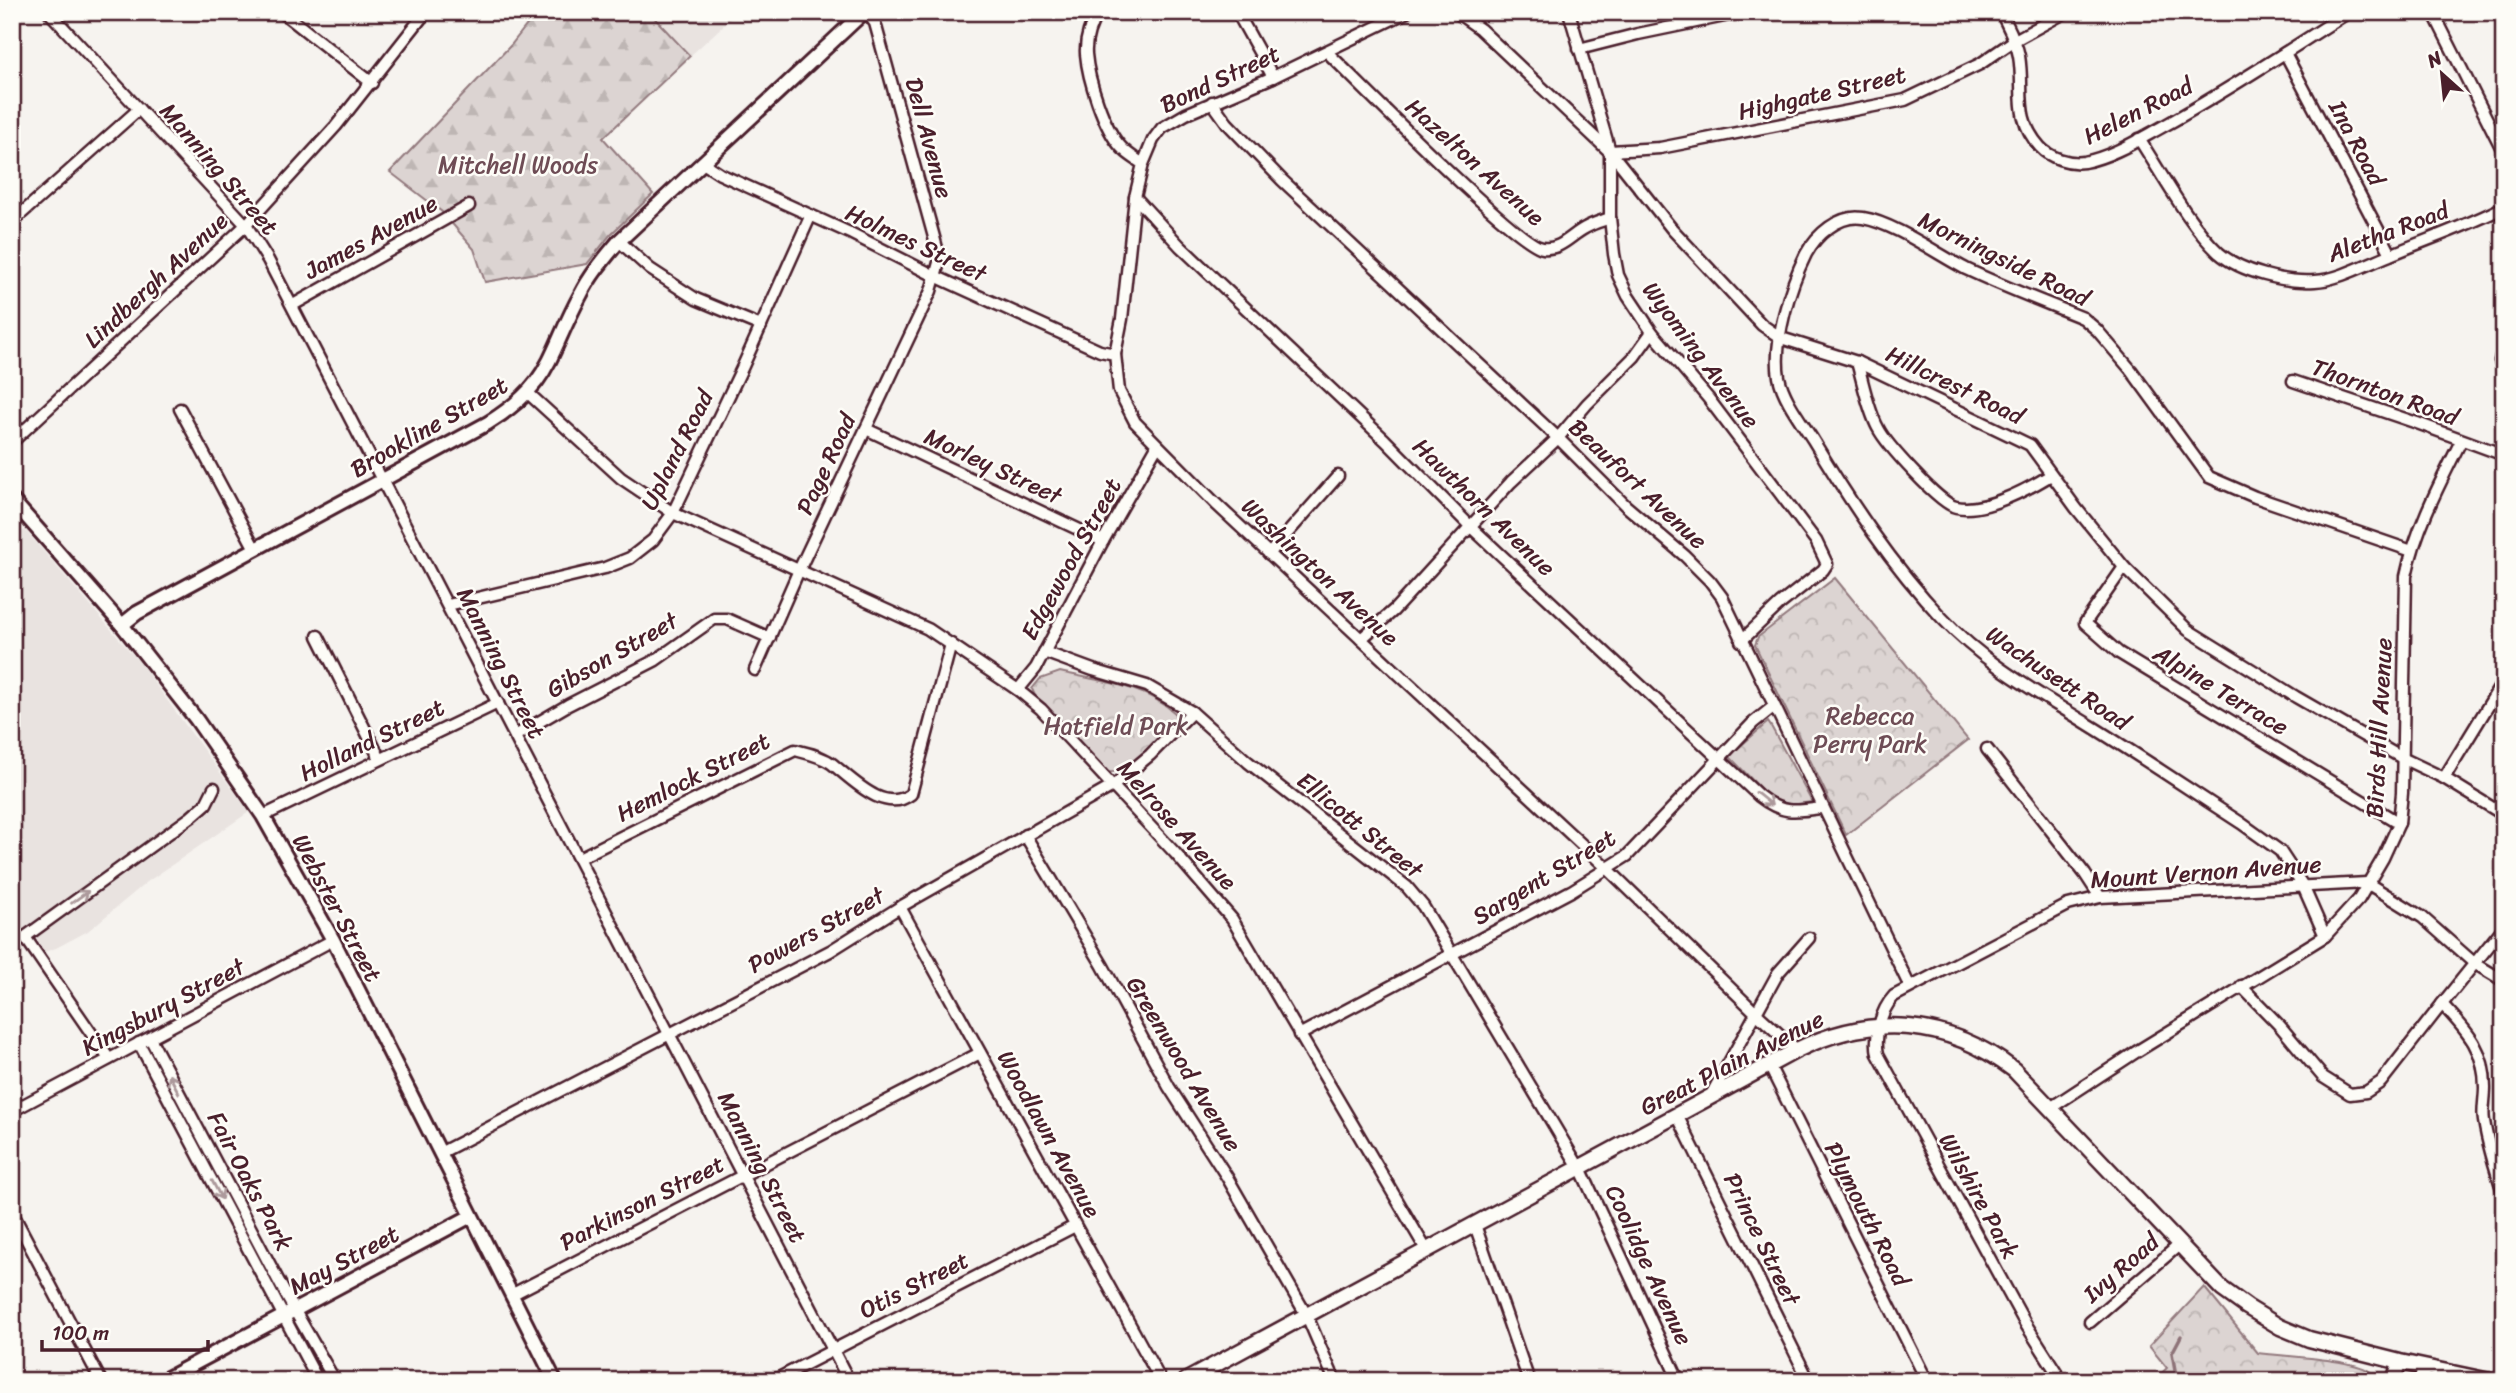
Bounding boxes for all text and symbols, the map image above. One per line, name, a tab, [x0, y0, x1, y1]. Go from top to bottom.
street label: Bond Street	[1153, 33, 1287, 125]
north arrow	[2408, 38, 2478, 108]
text: N	[2420, 41, 2449, 77]
street label: Highgate Street	[1734, 53, 1910, 133]
street label: Helen Road	[2076, 65, 2202, 157]
street label: Dell Avenue	[893, 73, 965, 203]
street label: Hazelton Avenue	[1395, 87, 1555, 237]
street label: Ina Road	[2316, 92, 2398, 195]
street label: Manning Street	[149, 93, 289, 245]
park label: Mitchell Woods	[438, 144, 599, 186]
street label: James Avenue	[295, 183, 446, 292]
street label: Aletha Road	[2320, 189, 2457, 275]
street label: Holmes Street	[838, 192, 995, 295]
street label: Morningside Road	[1911, 199, 2099, 320]
street label: Lindbergh Avenue	[74, 201, 239, 359]
street label: Wyoming Avenue	[1631, 272, 1771, 438]
street label: Hillcrest Road	[1879, 333, 2034, 438]
street label: Thornton Road	[2305, 346, 2466, 439]
street label: Brookline Street	[342, 365, 516, 489]
street label: Upland Road	[629, 381, 726, 518]
street label: Page Road	[784, 405, 869, 522]
street label: Beaufort Avenue	[1558, 408, 1718, 560]
street label: Morley Street	[917, 416, 1070, 517]
street label: Hawthorn Avenue	[1402, 427, 1566, 587]
street label: Edgewood Street	[1009, 470, 1133, 648]
street label: Washington Avenue	[1231, 487, 1409, 657]
street label: Manning Street	[445, 579, 557, 747]
street label: Gibson Street	[538, 600, 687, 710]
street label: Wachusett Road	[1977, 614, 2141, 743]
street label: Alpine Terrace	[2144, 632, 2297, 747]
street label: Birds Hill Avenue	[2353, 637, 2405, 819]
street label: Holland Street	[292, 687, 452, 793]
park label: Rebecca Perry Park	[1813, 695, 1927, 765]
park label: Hatfield Park	[1044, 705, 1189, 747]
street label: Hemlock Street	[608, 720, 778, 834]
street label: Melrose Avenue	[1106, 750, 1248, 901]
street label: Ellicott Street	[1287, 761, 1434, 890]
one-way arrow	[1754, 792, 1772, 807]
street label: Sargent Street	[1464, 817, 1624, 937]
street label: Webster Street	[280, 826, 394, 990]
street label: Mount Vernon Avenue	[2089, 843, 2323, 901]
street label: Powers Street	[740, 874, 894, 985]
one-way arrow	[70, 890, 89, 904]
street label: Kingsbury Street	[74, 946, 254, 1068]
street label: Greenwood Avenue	[1115, 968, 1253, 1160]
street label: Great Plain Avenue	[1632, 998, 1832, 1128]
street label: Woodlawn Avenue	[985, 1042, 1113, 1226]
one-way arrow	[167, 1074, 180, 1095]
street label: Manning Street	[706, 1083, 818, 1251]
street label: Fair Oaks Park	[195, 1103, 305, 1259]
street label: Wilshire Park	[1927, 1125, 2031, 1267]
street label: Plymouth Road	[1812, 1134, 1922, 1295]
street label: Parkinson Street	[552, 1143, 732, 1263]
street label: Prince Street	[1712, 1165, 1813, 1314]
street label: Coolidge Avenue	[1593, 1177, 1705, 1353]
one-way arrow	[211, 1179, 224, 1200]
street label: May Street	[281, 1213, 407, 1307]
street label: Ivy Road	[2072, 1221, 2170, 1314]
street label: Otis Street	[851, 1239, 977, 1331]
scale bar	[42, 1309, 208, 1353]
text: 100 m	[52, 1314, 109, 1352]

